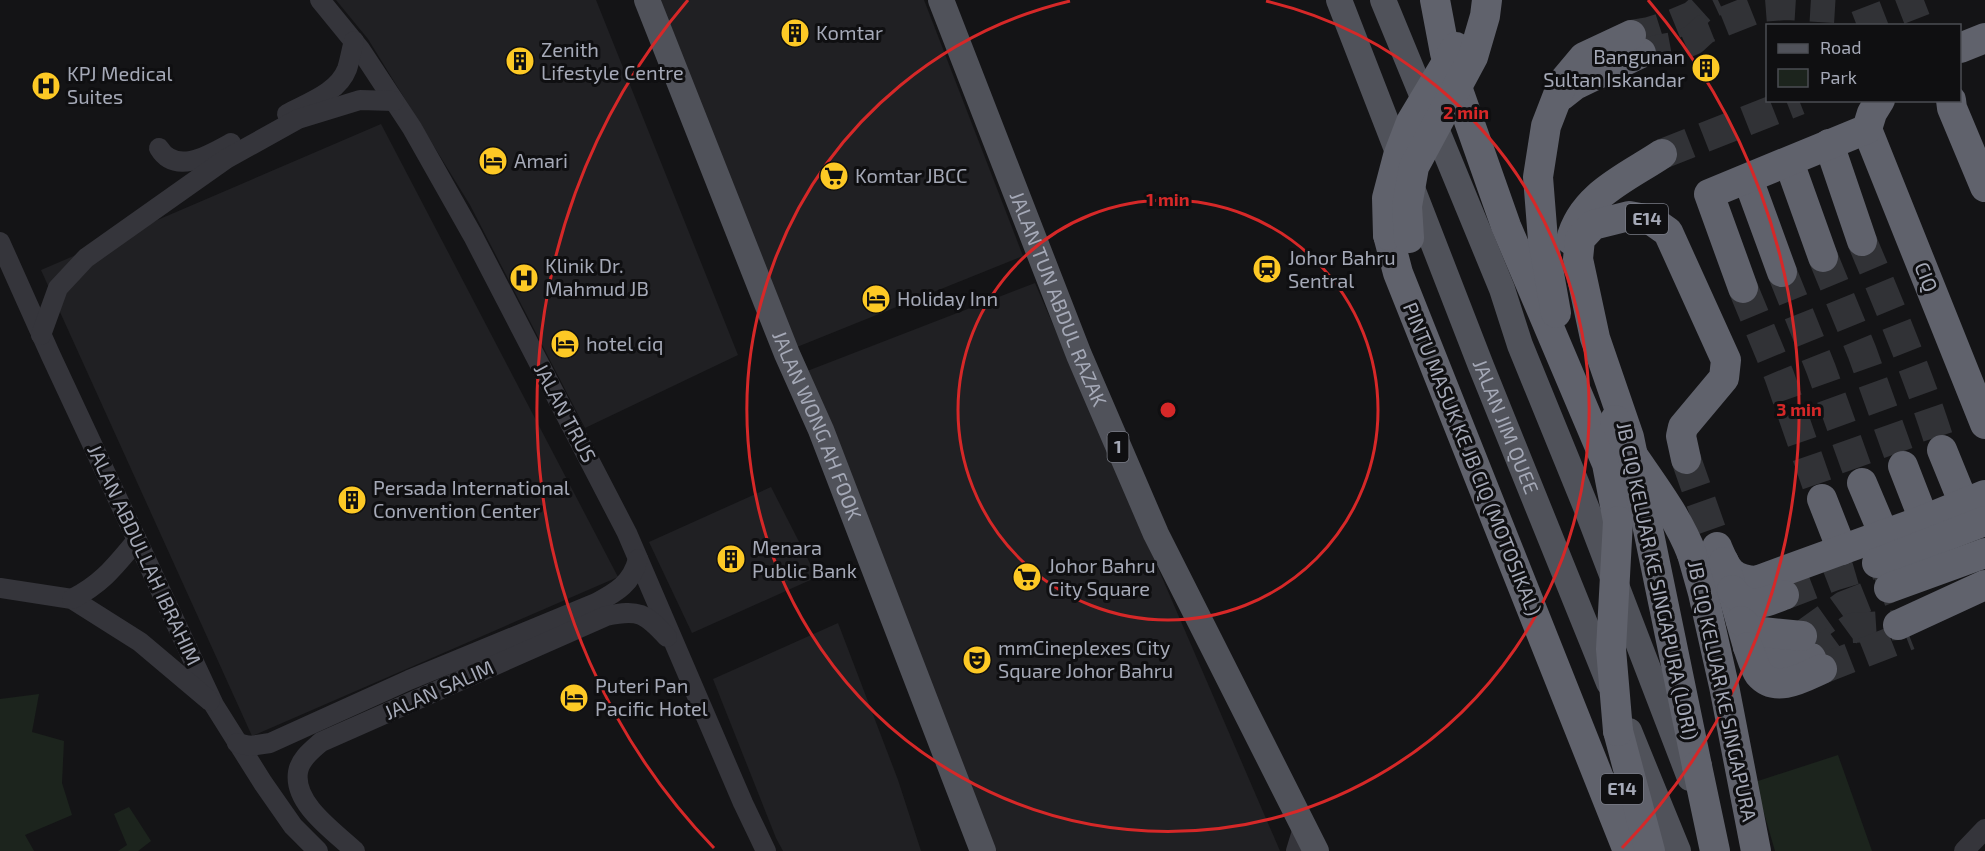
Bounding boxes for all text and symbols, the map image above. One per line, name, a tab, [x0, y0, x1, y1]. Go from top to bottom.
building icon: Komtar	[779, 17, 811, 49]
place label: Komtar	[816, 20, 883, 44]
legend	[1766, 24, 1961, 102]
text: Road	[1820, 36, 1861, 58]
place label: Zenith Lifestyle Centre	[541, 37, 684, 84]
place label: Bangunan Sultan Iskandar	[1543, 44, 1685, 91]
building icon: Zenith Lifestyle Centre	[504, 45, 536, 77]
building icon: Bangunan Sultan Iskandar	[1690, 52, 1722, 84]
place label: KPJ Medical Suites	[67, 61, 172, 108]
text: Park	[1820, 66, 1857, 88]
hospital icon: KPJ Medical Suites	[30, 70, 62, 102]
text: 2 min	[1443, 101, 1489, 123]
hotel icon: Amari	[477, 145, 509, 177]
place label: Amari	[514, 148, 568, 172]
supermarket icon: Komtar JBCC	[818, 160, 850, 192]
place label: Komtar JBCC	[855, 163, 967, 187]
street label: JALAN TUN ABDUL RAZAK	[1006, 188, 1113, 410]
text: 1 min	[1146, 188, 1190, 210]
road number: E14	[1626, 204, 1668, 234]
place label: Johor Bahru Sentral	[1288, 245, 1396, 292]
place label: Klinik Dr. Mahmud JB	[545, 253, 649, 300]
station icon: Johor Bahru Sentral	[1251, 253, 1283, 285]
street label: CIQ	[1910, 258, 1944, 295]
hospital icon: Klinik Dr. Mahmud JB	[508, 262, 540, 294]
hotel icon: Holiday Inn	[860, 283, 892, 315]
place label: Holiday Inn	[897, 286, 998, 310]
street label: PINTU MASUK KE JB CIQ (MOTOSIKAL)	[1399, 298, 1547, 619]
street label: JALAN WONG AH FOOK	[768, 327, 867, 523]
hotel icon: hotel ciq	[549, 328, 581, 360]
place label: hotel ciq	[586, 331, 663, 355]
street label: JALAN JIM QUEE	[1468, 355, 1544, 497]
street label: JALAN TRUS	[530, 359, 602, 466]
text: 3 min	[1776, 398, 1822, 420]
centre of rings	[1158, 400, 1178, 420]
street label: JB CIQ KELUAR KE SINGAPURA (LORI)	[1612, 420, 1703, 742]
road number: 1	[1108, 432, 1128, 462]
street label: JALAN ABDULLAH IBRAHIM	[83, 440, 207, 669]
place label: Persada International Convention Center	[373, 475, 570, 522]
building icon: Persada International Convention Center	[336, 484, 368, 516]
place label: Menara Public Bank	[752, 535, 857, 582]
building icon: Menara Public Bank	[715, 543, 747, 575]
place label: Johor Bahru City Square	[1048, 553, 1156, 600]
street label: JB CIQ KELUAR KE SINGAPURA	[1684, 558, 1763, 824]
supermarket icon: Johor Bahru City Square	[1011, 561, 1043, 593]
place label: mmCineplexes City Square Johor Bahru	[998, 635, 1173, 682]
theatre icon: mmCineplexes City Square Johor Bahru	[961, 644, 993, 676]
street label: JALAN SALIM	[380, 654, 497, 724]
place label: Puteri Pan Pacific Hotel	[595, 673, 708, 720]
hotel icon: Puteri Pan Pacific Hotel	[558, 682, 590, 714]
road number: E14	[1601, 774, 1643, 804]

